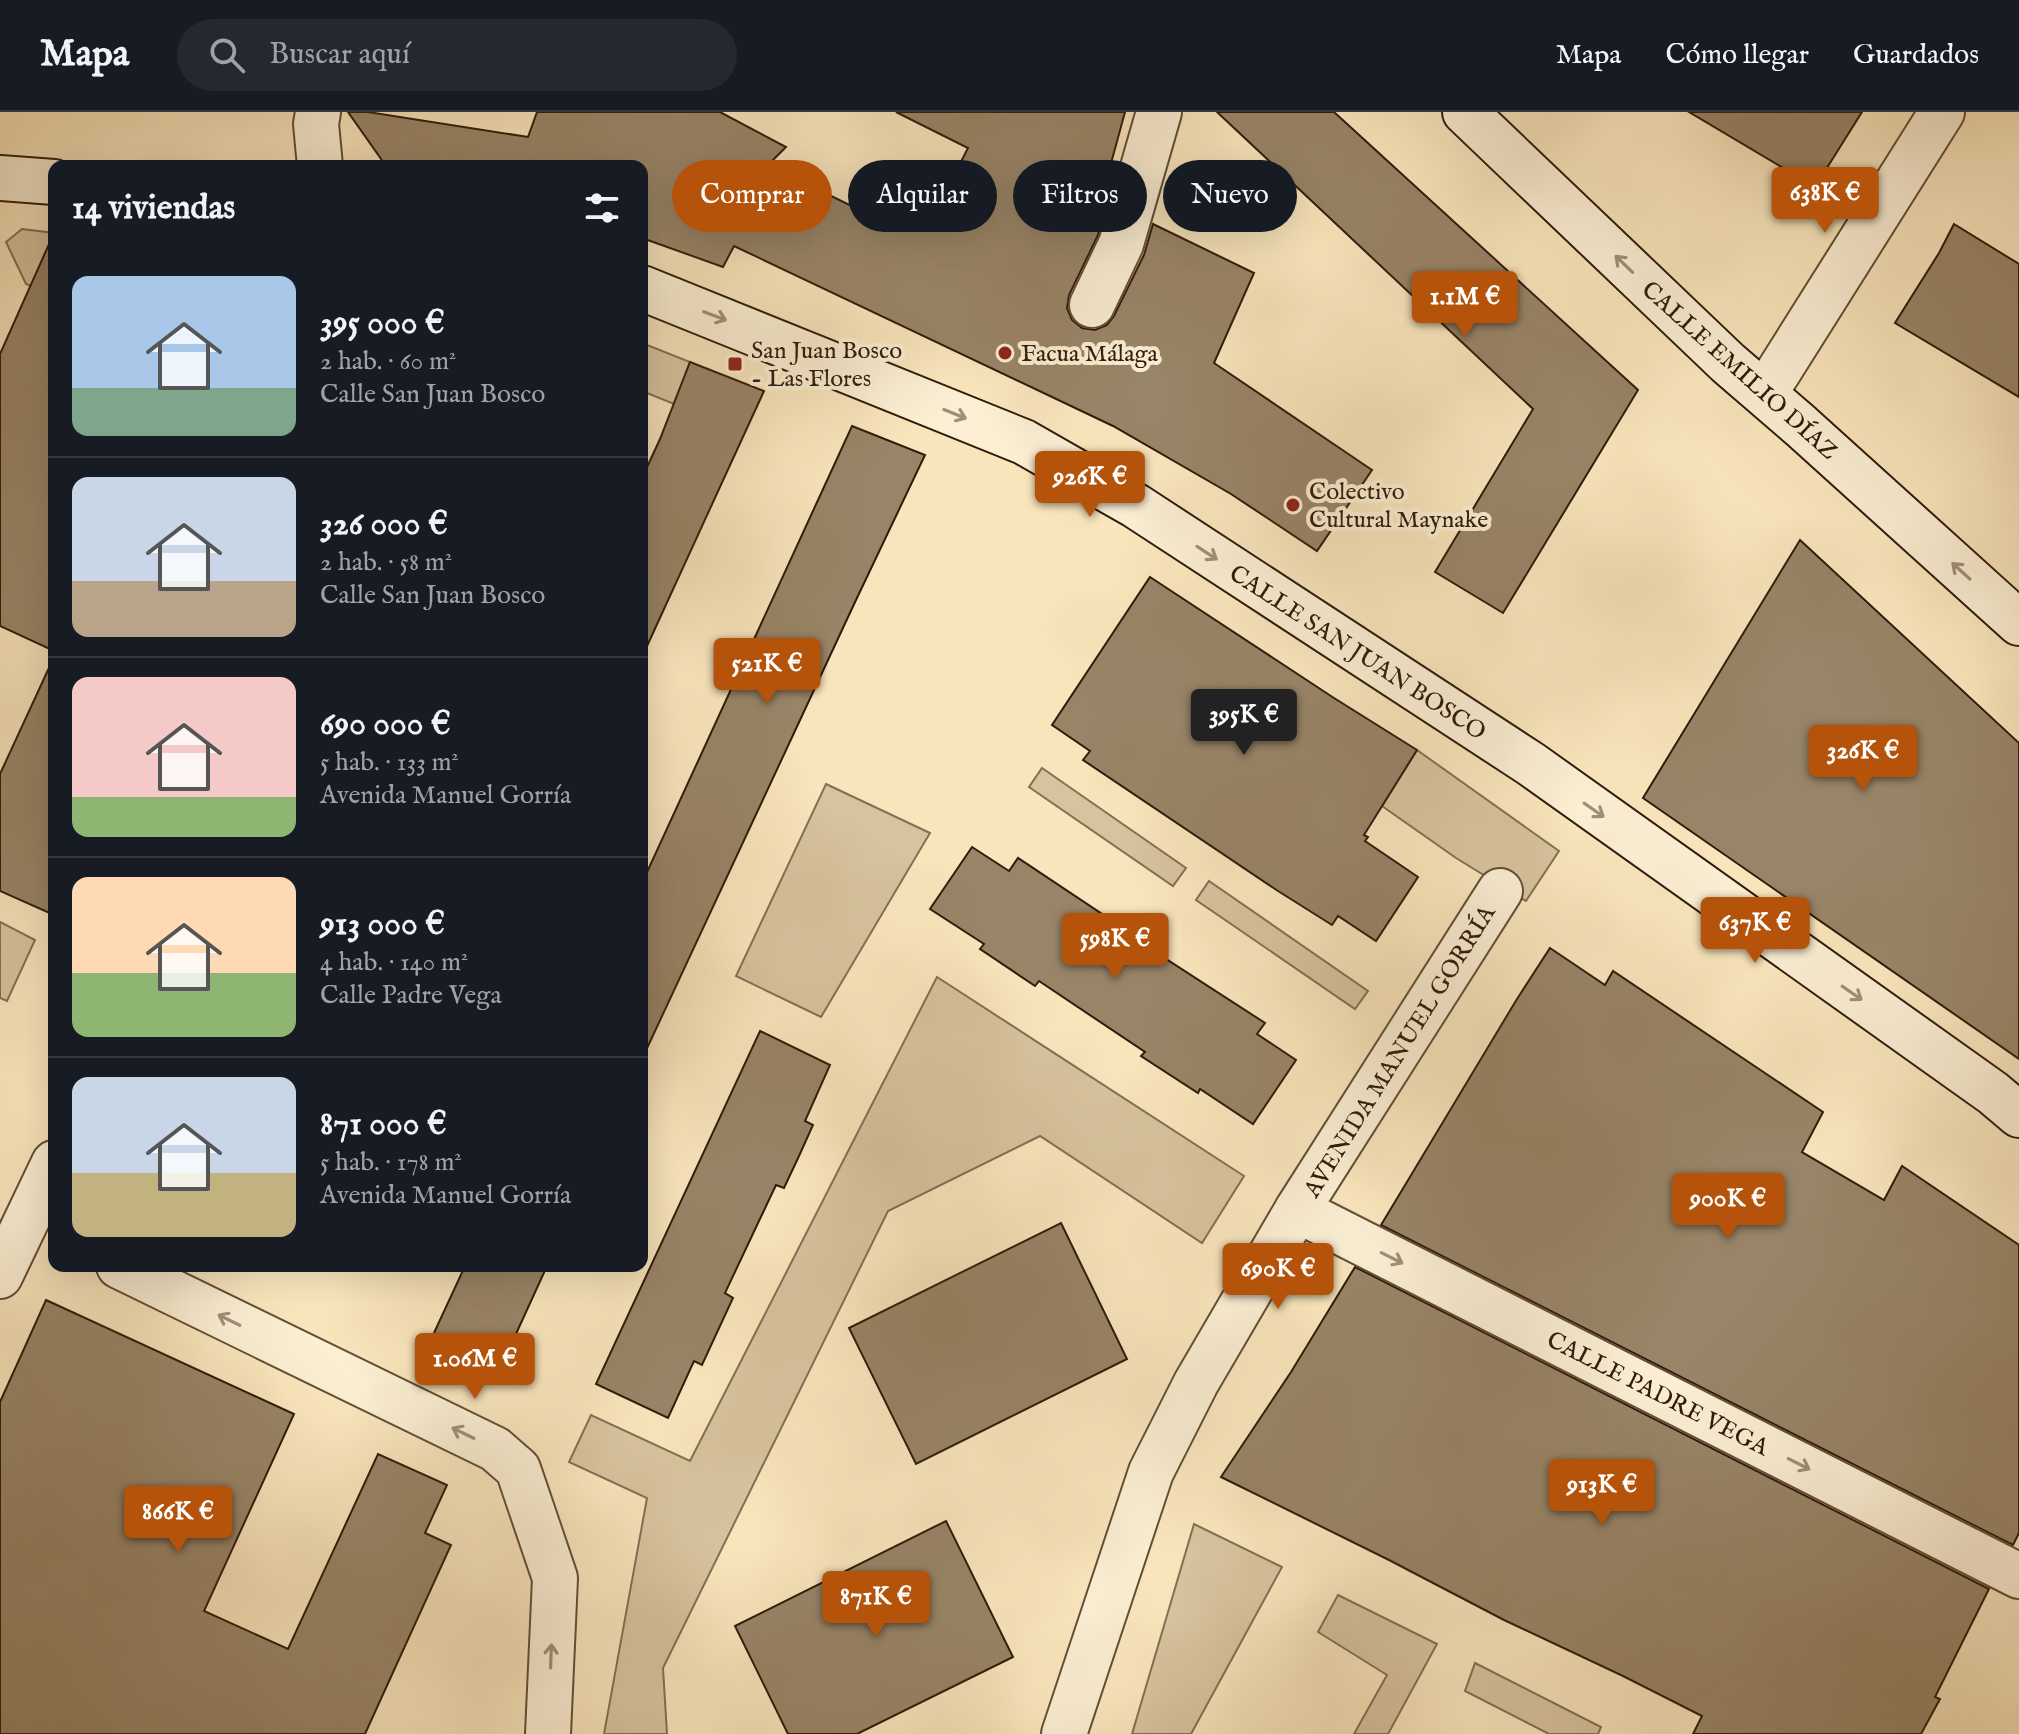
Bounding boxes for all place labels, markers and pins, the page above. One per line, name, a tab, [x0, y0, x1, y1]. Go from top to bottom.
pin: 638K €	[1760, 167, 1890, 235]
pin: 1.1M €	[1400, 271, 1530, 339]
place label: San Juan Bosco - Las Flores	[751, 336, 902, 395]
place label: Facua Málaga	[1021, 339, 1159, 370]
marker: Facua Málaga	[996, 344, 1014, 362]
marker: San Juan Bosco - Las Flores	[726, 355, 744, 373]
pin: 926K €	[1025, 451, 1155, 519]
place label: Colectivo Cultural Maynake	[1309, 477, 1488, 536]
marker: Colectivo Cultural Maynake	[1284, 496, 1302, 514]
pin: 521K €	[702, 638, 832, 706]
pin: 395K €	[1179, 689, 1309, 757]
pin: 326K €	[1798, 725, 1928, 793]
pin: 637K €	[1690, 897, 1820, 965]
pin: 598K €	[1050, 913, 1180, 981]
pin: 900K €	[1663, 1173, 1793, 1241]
pin: 690K €	[1213, 1243, 1343, 1311]
pin: 1.06M €	[401, 1333, 549, 1401]
pin: 913K €	[1537, 1459, 1667, 1527]
pin: 866K €	[113, 1486, 243, 1554]
pin: 871K €	[811, 1571, 941, 1639]

